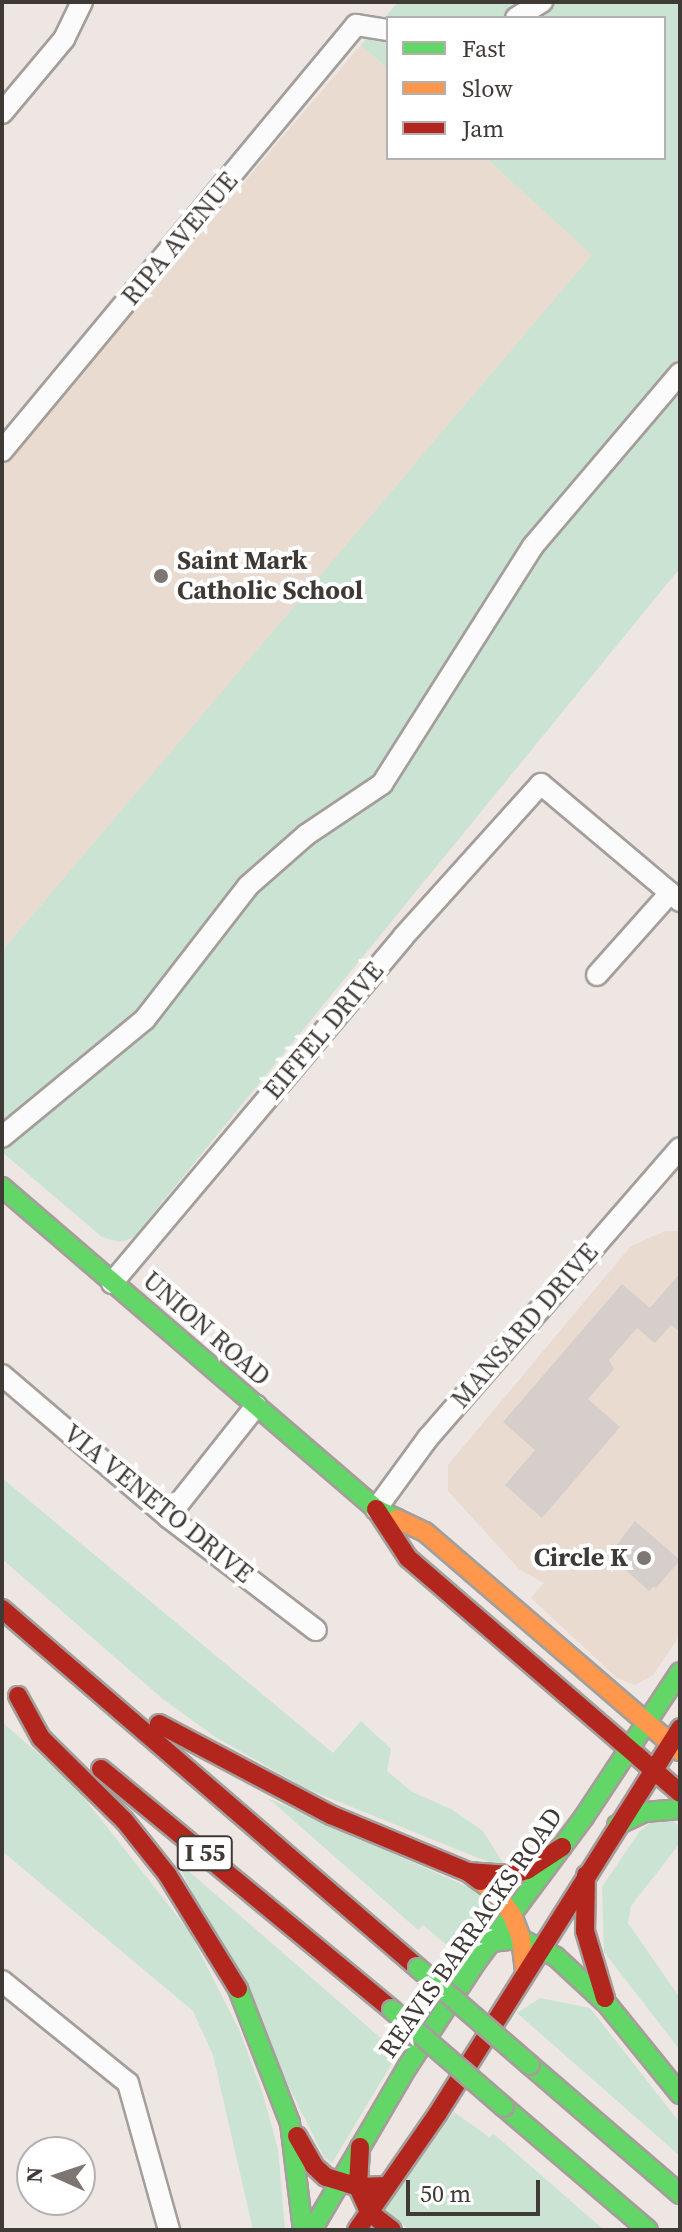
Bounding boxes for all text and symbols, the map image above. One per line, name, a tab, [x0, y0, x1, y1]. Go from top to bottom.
legend	[386, 16, 666, 160]
text: Fast	[462, 32, 505, 65]
text: Slow	[462, 72, 513, 105]
text: Jam	[462, 112, 504, 145]
street label: RIPA AVENUE	[115, 166, 245, 312]
place label: Saint Mark Catholic School	[177, 545, 363, 606]
marker: Saint Mark Catholic School	[152, 567, 170, 585]
street label: EIFFEL DRIVE	[258, 956, 390, 1106]
street label: MANSARD DRIVE	[445, 1237, 605, 1415]
street label: UNION ROAD	[136, 1265, 276, 1393]
street label: VIA VENETO DRIVE	[57, 1418, 259, 1590]
place label: Circle K	[534, 1542, 628, 1574]
marker: Circle K	[635, 1549, 653, 1567]
street label: REAVIS BARRACKS ROAD	[373, 1802, 569, 2064]
road number: I 55	[175, 1833, 235, 1873]
north arrow	[16, 2136, 96, 2216]
scale bar	[410, 2164, 544, 2214]
text: N	[19, 2166, 49, 2184]
text: 50 m	[420, 2177, 471, 2210]

